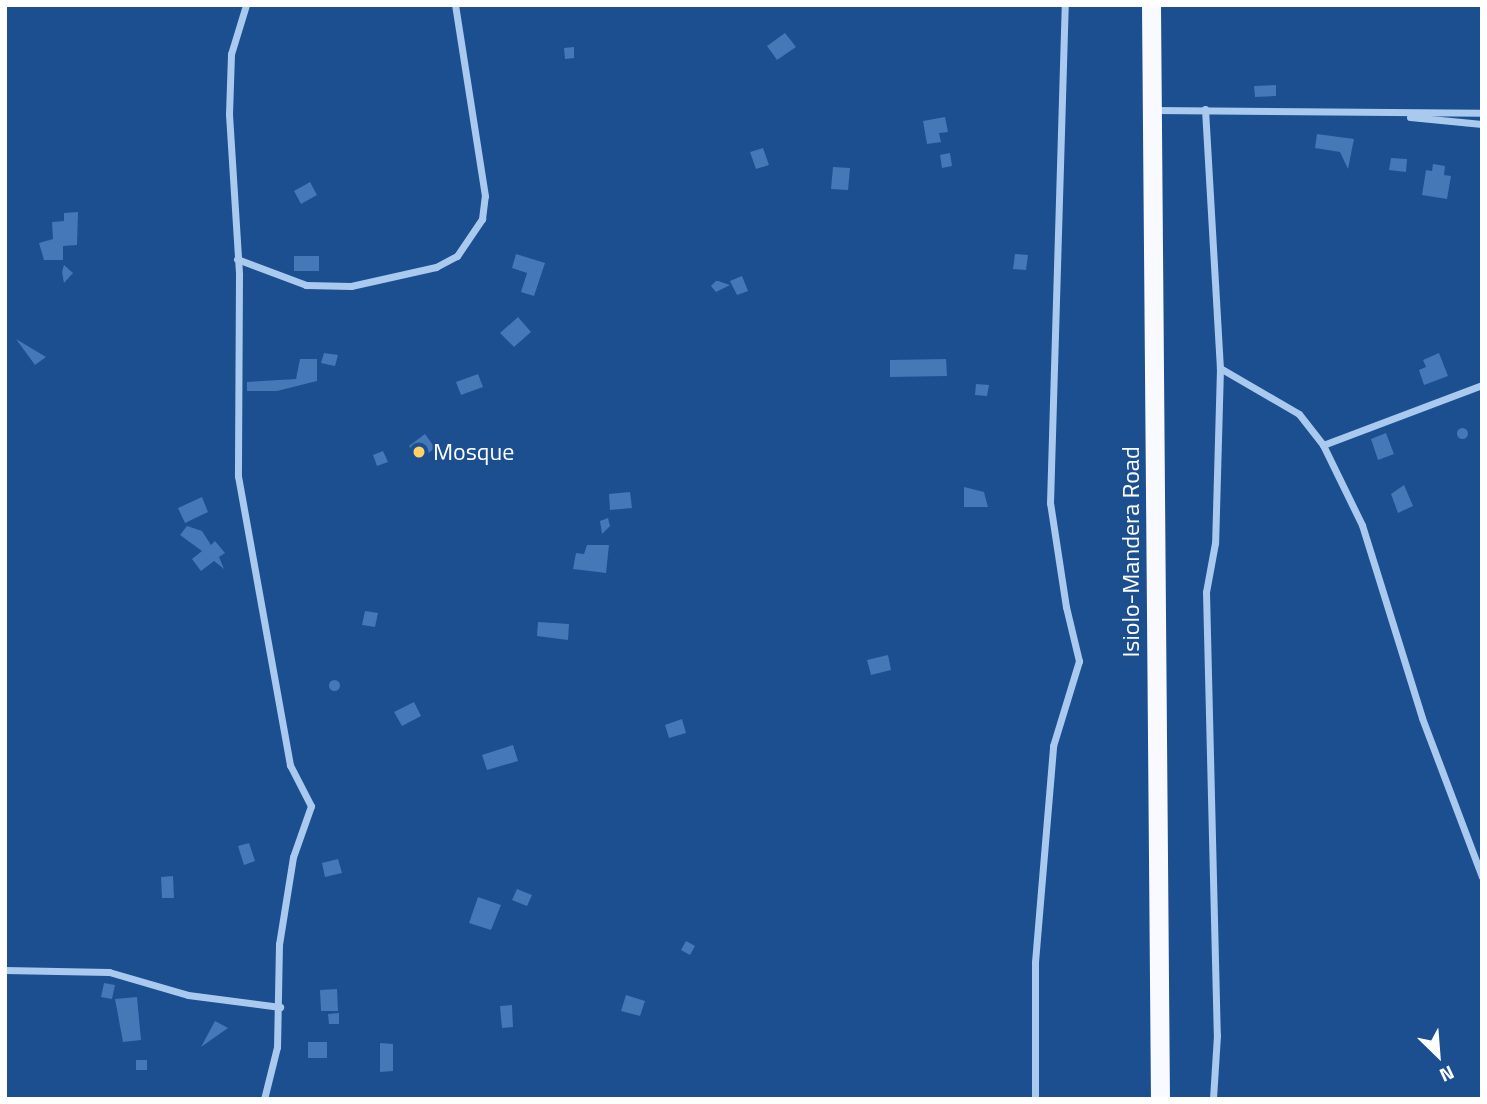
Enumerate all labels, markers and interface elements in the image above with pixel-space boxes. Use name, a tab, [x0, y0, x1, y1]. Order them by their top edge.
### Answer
place label: Mosque	[433, 438, 514, 466]
marker: Mosque	[411, 444, 427, 460]
street label: Isiolo-Mandera Road	[1117, 446, 1145, 658]
north arrow	[1403, 1020, 1473, 1090]
text: N	[1435, 1059, 1459, 1090]

